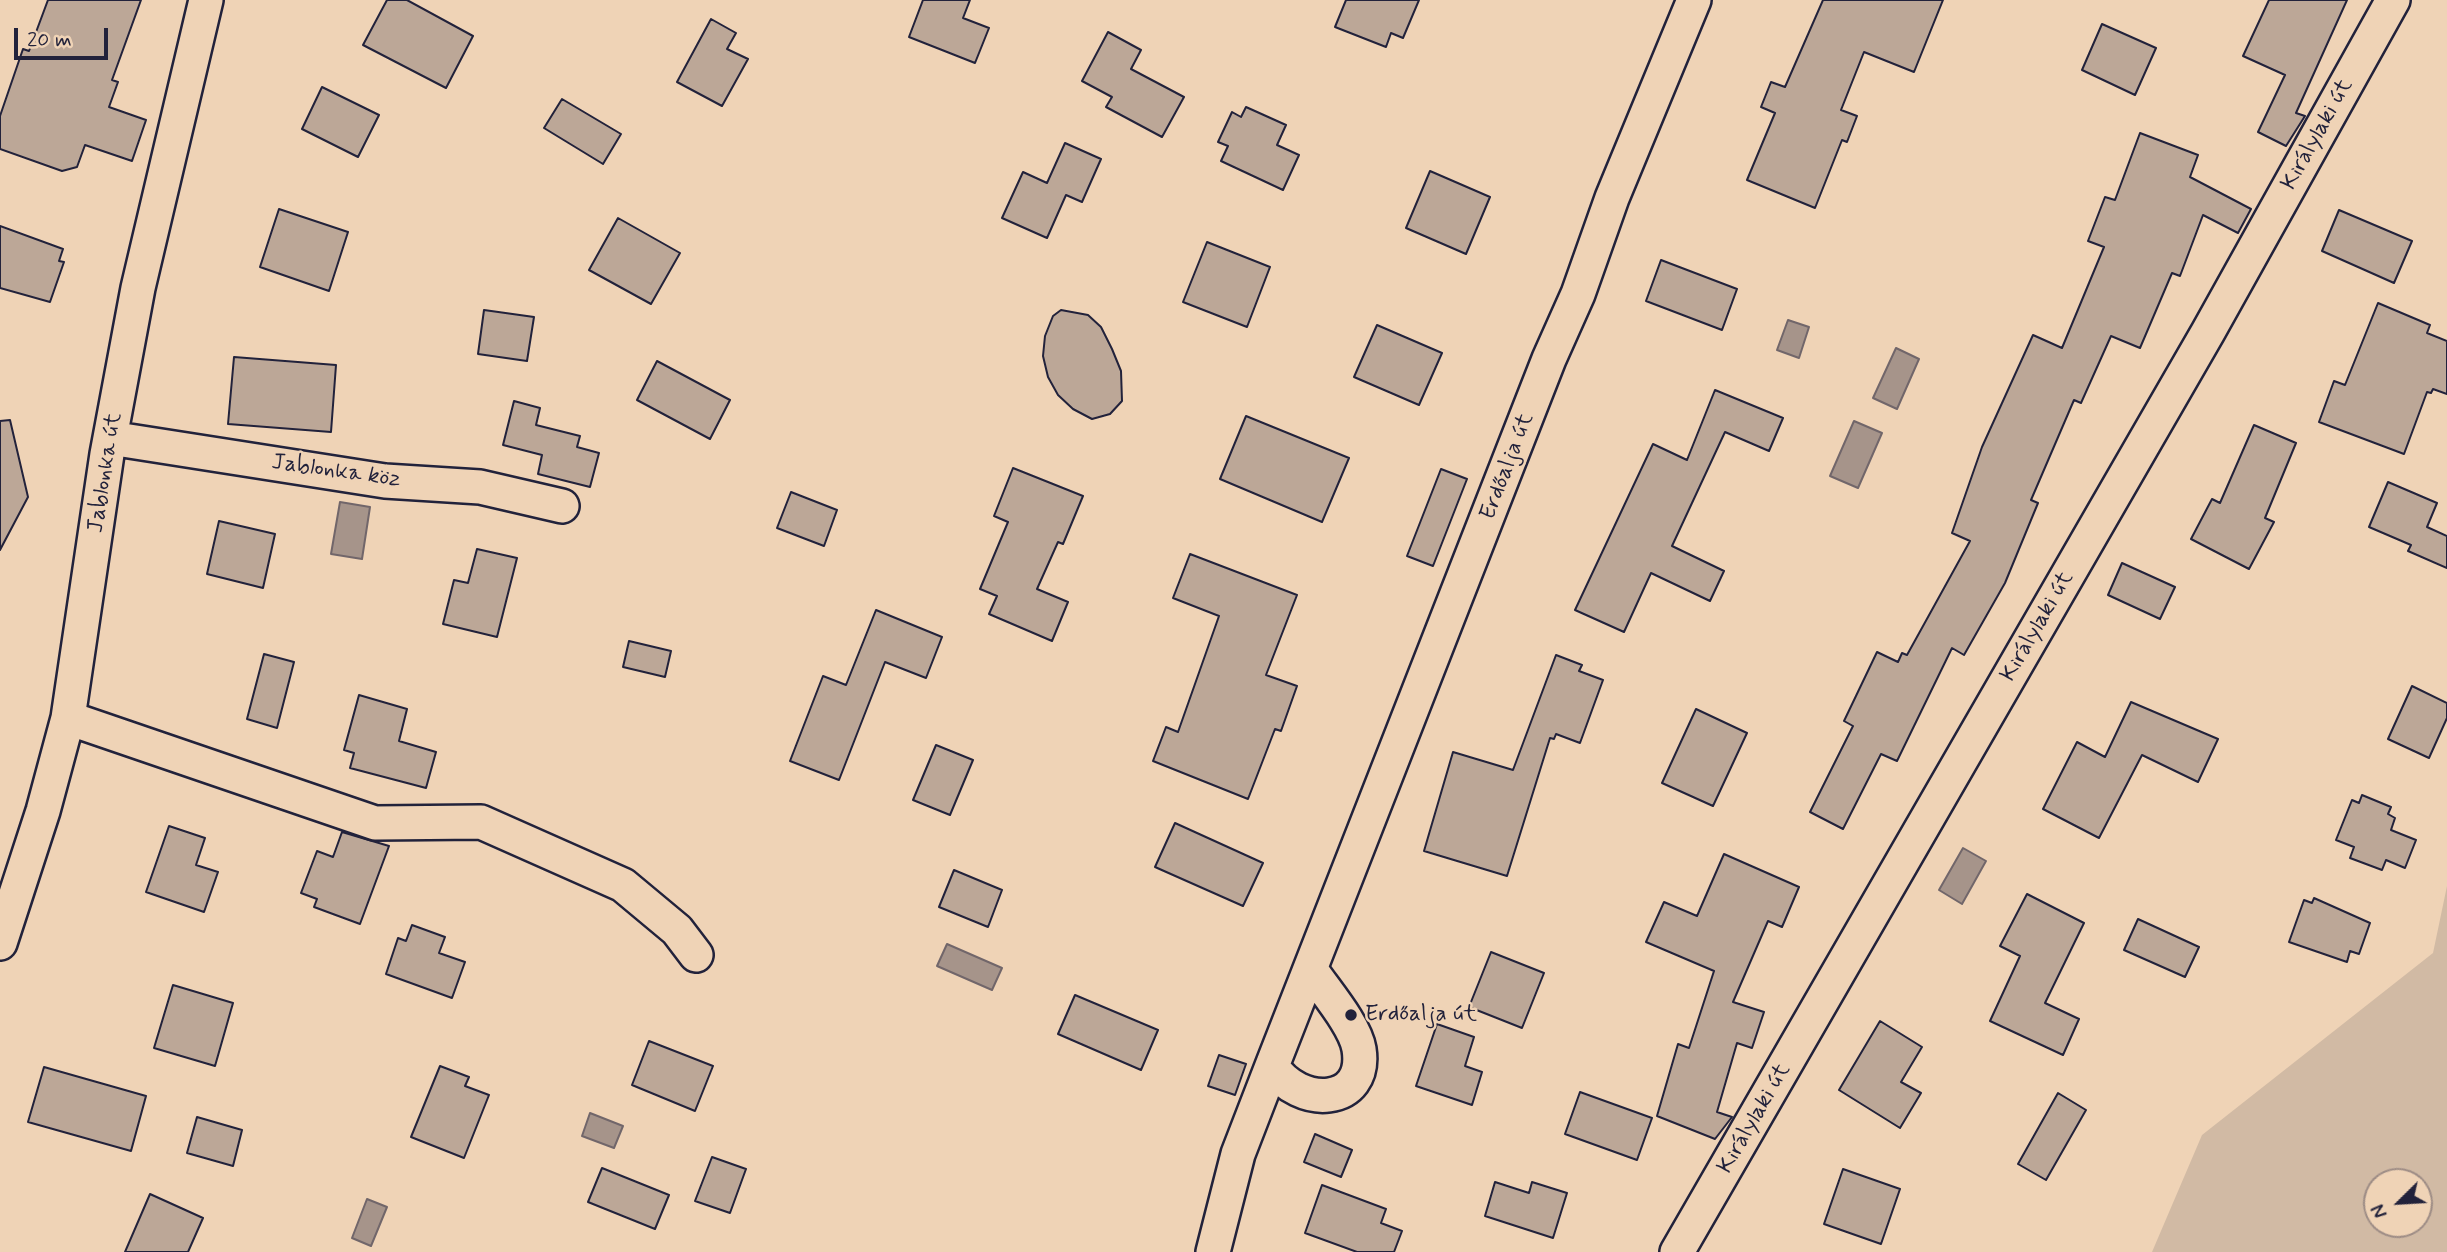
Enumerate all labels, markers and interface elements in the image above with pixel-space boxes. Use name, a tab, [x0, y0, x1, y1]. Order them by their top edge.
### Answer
scale bar	[18, 14, 112, 58]
text: 20 m	[27, 26, 72, 54]
street label: Királylaki út	[2276, 75, 2360, 195]
street label: Erdőalja út	[1475, 410, 1541, 524]
street label: Jablonka út	[83, 411, 129, 535]
street label: Jablonka köz	[270, 449, 402, 495]
street label: Királylaki út	[1995, 567, 2081, 687]
place label: Erdőalja út	[1365, 1001, 1477, 1029]
marker: Erdőalja út	[1343, 1007, 1359, 1023]
street label: Királylaki út	[1712, 1059, 1798, 1179]
north arrow	[2363, 1168, 2433, 1238]
text: N	[2366, 1200, 2394, 1222]

